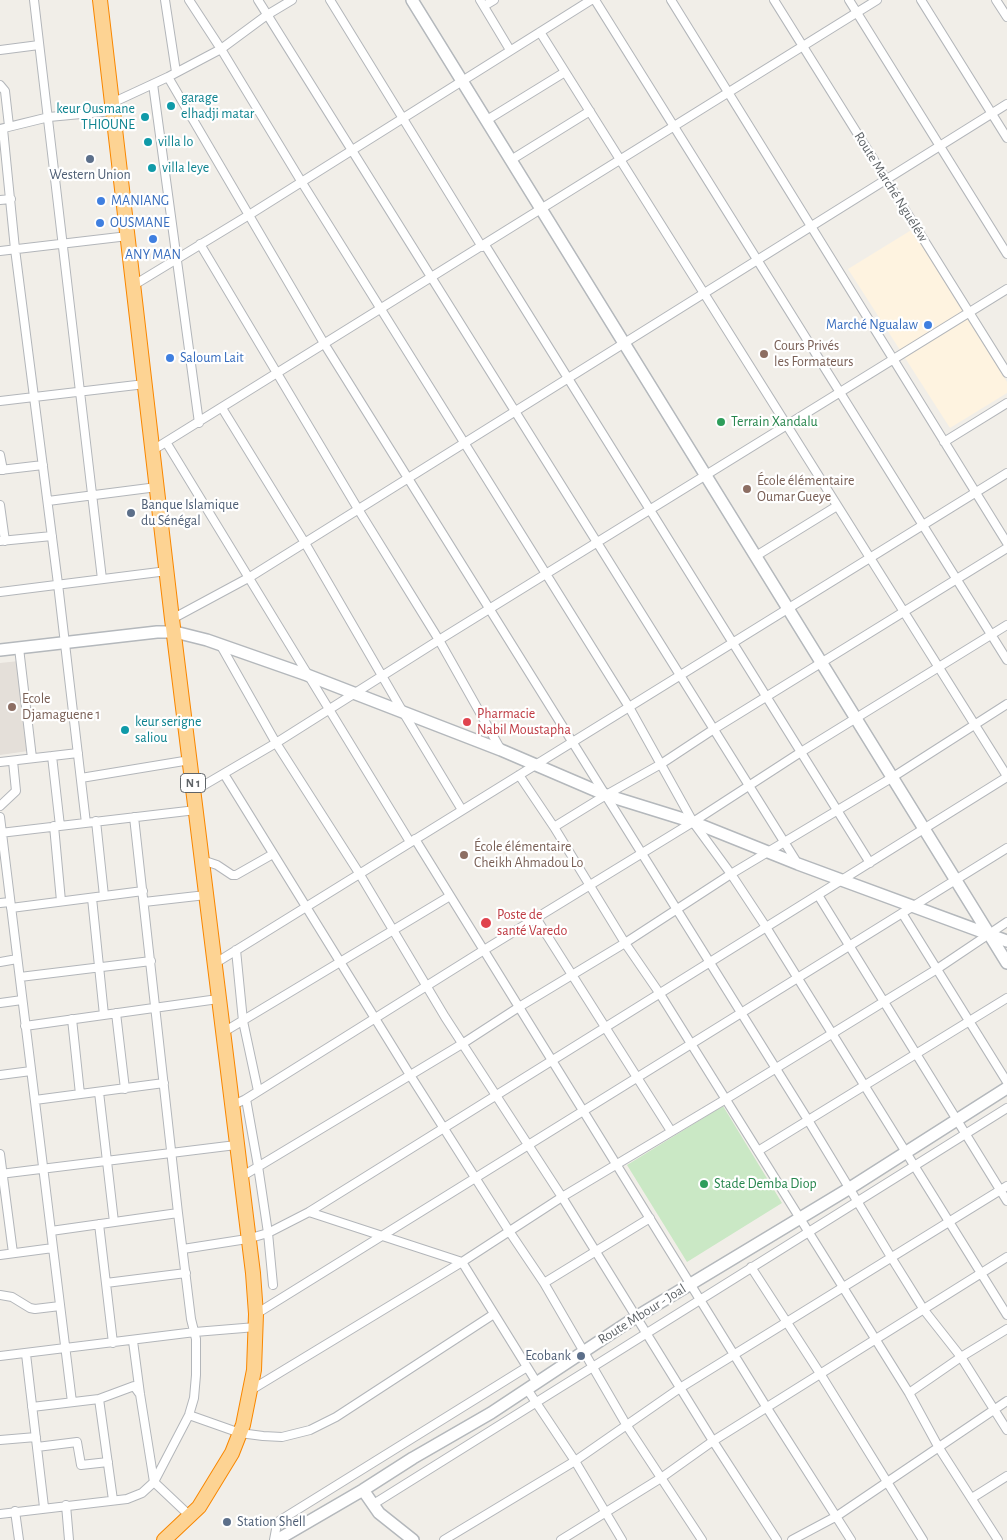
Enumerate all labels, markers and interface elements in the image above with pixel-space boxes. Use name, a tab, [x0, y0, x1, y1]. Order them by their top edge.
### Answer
place label: garage elhadji matar	[181, 90, 254, 122]
marker: garage elhadji matar	[165, 100, 177, 112]
place label: keur Ousmane THIOUNE	[56, 101, 135, 134]
marker: keur Ousmane THIOUNE	[139, 111, 151, 123]
street label: Route Marché Nguéléw	[850, 129, 932, 245]
place label: villa lo	[158, 134, 193, 150]
marker: villa lo	[142, 136, 154, 148]
marker: Western Union	[84, 153, 96, 165]
place label: villa leye	[162, 160, 209, 176]
marker: villa leye	[146, 162, 158, 174]
place label: Western Union	[49, 167, 131, 183]
place label: MANIANG	[111, 193, 169, 209]
marker: MANIANG	[95, 195, 107, 207]
place label: OUSMANE	[110, 215, 170, 231]
marker: OUSMANE	[94, 217, 106, 229]
marker: ANY MAN	[147, 233, 159, 245]
place label: ANY MAN	[125, 247, 181, 263]
place label: Marché Ngualaw	[826, 317, 918, 333]
marker: Marché Ngualaw	[922, 319, 934, 331]
place label: Cours Privés les Formateurs	[774, 338, 853, 371]
marker: Cours Privés les Formateurs	[758, 348, 770, 360]
place label: Saloum Lait	[180, 350, 244, 366]
marker: Saloum Lait	[164, 352, 176, 364]
place label: Terrain Xandalu	[731, 414, 818, 430]
marker: Terrain Xandalu	[715, 416, 727, 428]
place label: École élémentaire Oumar Gueye	[757, 473, 854, 506]
marker: École élémentaire Oumar Gueye	[741, 483, 753, 495]
place label: Banque Islamique du Sénégal	[141, 497, 239, 530]
marker: Banque Islamique du Sénégal	[125, 507, 137, 519]
place label: Ecole Djamaguene 1	[22, 691, 100, 724]
marker: Ecole Djamaguene 1	[6, 701, 18, 713]
place label: Pharmacie Nabil Moustapha	[477, 706, 571, 739]
place label: keur serigne saliou	[135, 714, 201, 746]
marker: Pharmacie Nabil Moustapha	[461, 716, 473, 728]
marker: keur serigne saliou	[119, 724, 131, 736]
road number: N 1	[180, 774, 206, 792]
place label: École élémentaire Cheikh Ahmadou Lo	[474, 839, 583, 872]
marker: École élémentaire Cheikh Ahmadou Lo	[458, 849, 470, 861]
place label: Poste de santé Varedo	[497, 907, 567, 940]
marker: Poste de santé Varedo	[479, 916, 493, 930]
place label: Stade Demba Diop	[714, 1176, 817, 1192]
marker: Stade Demba Diop	[698, 1178, 710, 1190]
street label: Route Mbour - Joal	[595, 1280, 689, 1348]
place label: Ecobank	[525, 1348, 571, 1364]
marker: Ecobank	[575, 1350, 587, 1362]
place label: Station Shell	[237, 1514, 306, 1530]
marker: Station Shell	[221, 1516, 233, 1528]

